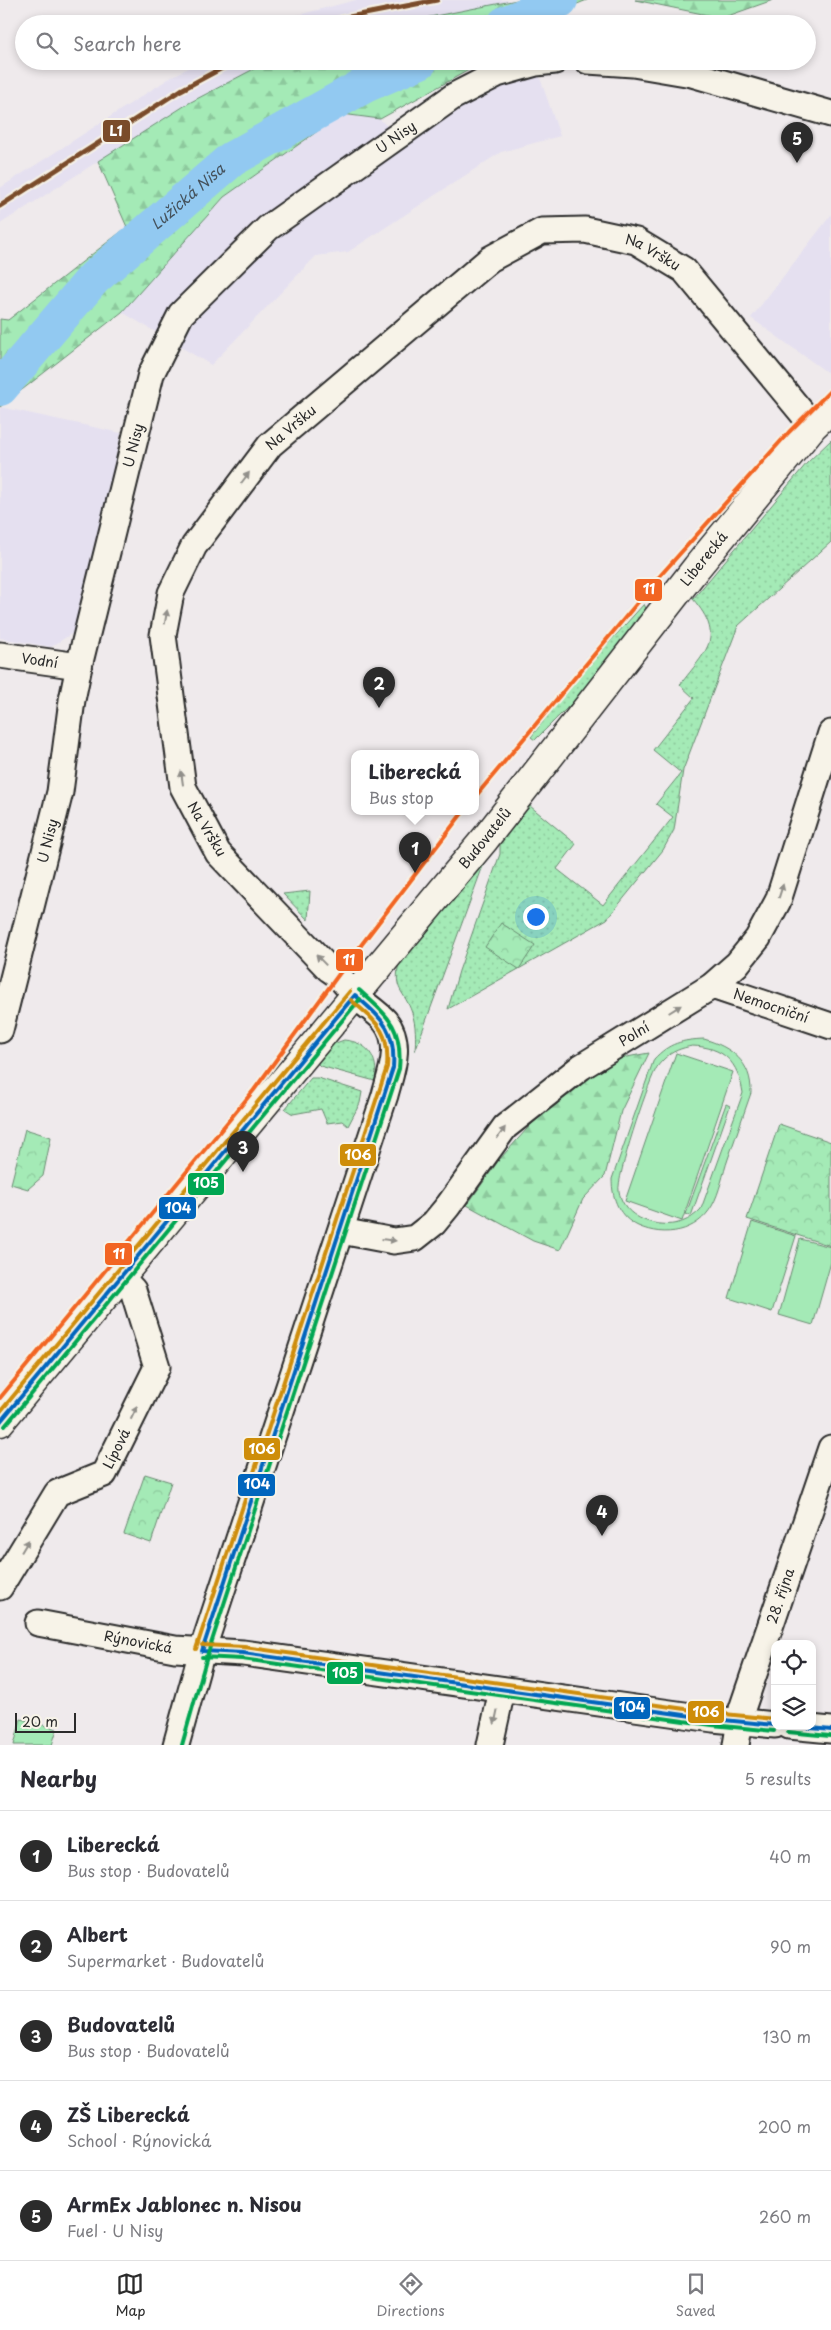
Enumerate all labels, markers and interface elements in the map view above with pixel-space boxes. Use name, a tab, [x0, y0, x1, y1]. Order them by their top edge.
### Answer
search box	[15, 15, 816, 70]
icon: search	[33, 29, 61, 57]
text: Search here	[73, 29, 182, 57]
street label: U Nisy	[371, 115, 420, 158]
line badge: L1	[102, 119, 131, 143]
text: L1	[109, 120, 123, 141]
pin: 5	[781, 122, 813, 163]
water label: Lužická Nisa	[145, 157, 230, 234]
street label: Na Vršku	[624, 228, 685, 276]
street label: Na Vršku	[260, 399, 320, 455]
street label: U Nisy	[117, 421, 148, 470]
one-way arrow	[240, 472, 251, 485]
street label: Liberecká	[675, 526, 732, 590]
line badge: 11	[634, 578, 663, 602]
text: 11	[643, 578, 655, 599]
one-way arrow	[163, 609, 171, 625]
street label: Vodní	[20, 647, 59, 673]
pin: 2	[363, 667, 395, 708]
popup	[351, 750, 479, 815]
text: Liberecká	[369, 757, 461, 785]
one-way arrow	[177, 770, 185, 786]
text: Bus stop	[369, 785, 434, 809]
street label: Na Vršku	[183, 797, 232, 860]
street label: Budovatelů	[454, 803, 516, 873]
street label: U Nisy	[31, 816, 63, 865]
pin: 1	[399, 832, 431, 873]
one-way arrow	[777, 883, 785, 898]
your location	[523, 904, 549, 930]
line badge: 11	[335, 948, 364, 972]
text: 11	[343, 949, 355, 970]
one-way arrow	[315, 955, 327, 967]
street label: Nemocniční	[730, 983, 812, 1028]
one-way arrow	[668, 1004, 681, 1013]
street label: Polní	[614, 1016, 653, 1051]
one-way arrow	[495, 1127, 506, 1140]
pin: 3	[227, 1131, 259, 1172]
line badge: 106	[339, 1143, 377, 1167]
text: 106	[345, 1144, 372, 1165]
line badge: 105	[187, 1172, 225, 1196]
text: 105	[193, 1172, 219, 1193]
line badge: 104	[158, 1196, 197, 1220]
text: 104	[165, 1197, 192, 1218]
one-way arrow	[381, 1236, 397, 1244]
line badge: 11	[104, 1242, 133, 1266]
text: 11	[113, 1243, 125, 1264]
one-way arrow	[130, 1405, 138, 1420]
street label: Lípová	[97, 1424, 135, 1472]
line badge: 106	[243, 1437, 281, 1461]
text: 106	[249, 1438, 276, 1459]
line badge: 104	[237, 1473, 276, 1497]
text: 104	[244, 1473, 271, 1494]
pin: 4	[586, 1495, 618, 1536]
one-way arrow	[21, 1539, 30, 1552]
street label: 28. října	[761, 1565, 799, 1626]
street label: Rýnovická	[102, 1625, 175, 1658]
map controls	[771, 1640, 816, 1730]
button: locate	[771, 1640, 816, 1685]
line badge: 105	[326, 1661, 364, 1685]
text: 105	[332, 1662, 358, 1683]
button: layers	[771, 1685, 816, 1730]
line badge: 104	[613, 1696, 651, 1720]
text: 104	[619, 1696, 646, 1717]
line badge: 106	[687, 1700, 725, 1724]
text: 106	[693, 1701, 720, 1722]
scale bar	[15, 1710, 76, 1733]
one-way arrow	[492, 1710, 500, 1725]
text: 20 m	[22, 1711, 58, 1732]
text: Nearby	[20, 1762, 97, 1794]
text: 5 results	[744, 1766, 811, 1790]
text: Liberecká	[67, 1830, 160, 1858]
text: 1	[32, 1844, 40, 1868]
text: 40 m	[769, 1844, 811, 1868]
text: Bus stop · Budovatelů	[67, 1858, 230, 1882]
text: Albert	[67, 1920, 128, 1948]
text: 2	[30, 1934, 42, 1958]
text: 90 m	[770, 1934, 811, 1958]
text: Supermarket · Budovatelů	[67, 1948, 264, 1972]
text: Budovatelů	[67, 2010, 175, 2038]
text: 3	[31, 2024, 41, 2048]
text: 130 m	[763, 2024, 811, 2048]
text: Bus stop · Budovatelů	[67, 2038, 230, 2062]
text: ZŠ Liberecká	[67, 2100, 190, 2128]
text: 4	[31, 2114, 41, 2138]
text: 200 m	[758, 2114, 811, 2138]
text: School · Rýnovická	[67, 2128, 211, 2152]
text: ArmEx Jablonec n. Nisou	[67, 2190, 302, 2218]
text: 5	[31, 2204, 41, 2228]
text: 260 m	[759, 2204, 811, 2228]
text: Fuel · U Nisy	[67, 2218, 163, 2242]
tab: Map	[116, 2270, 145, 2321]
tab: Directions	[377, 2270, 445, 2321]
tab: Saved	[676, 2270, 715, 2321]

